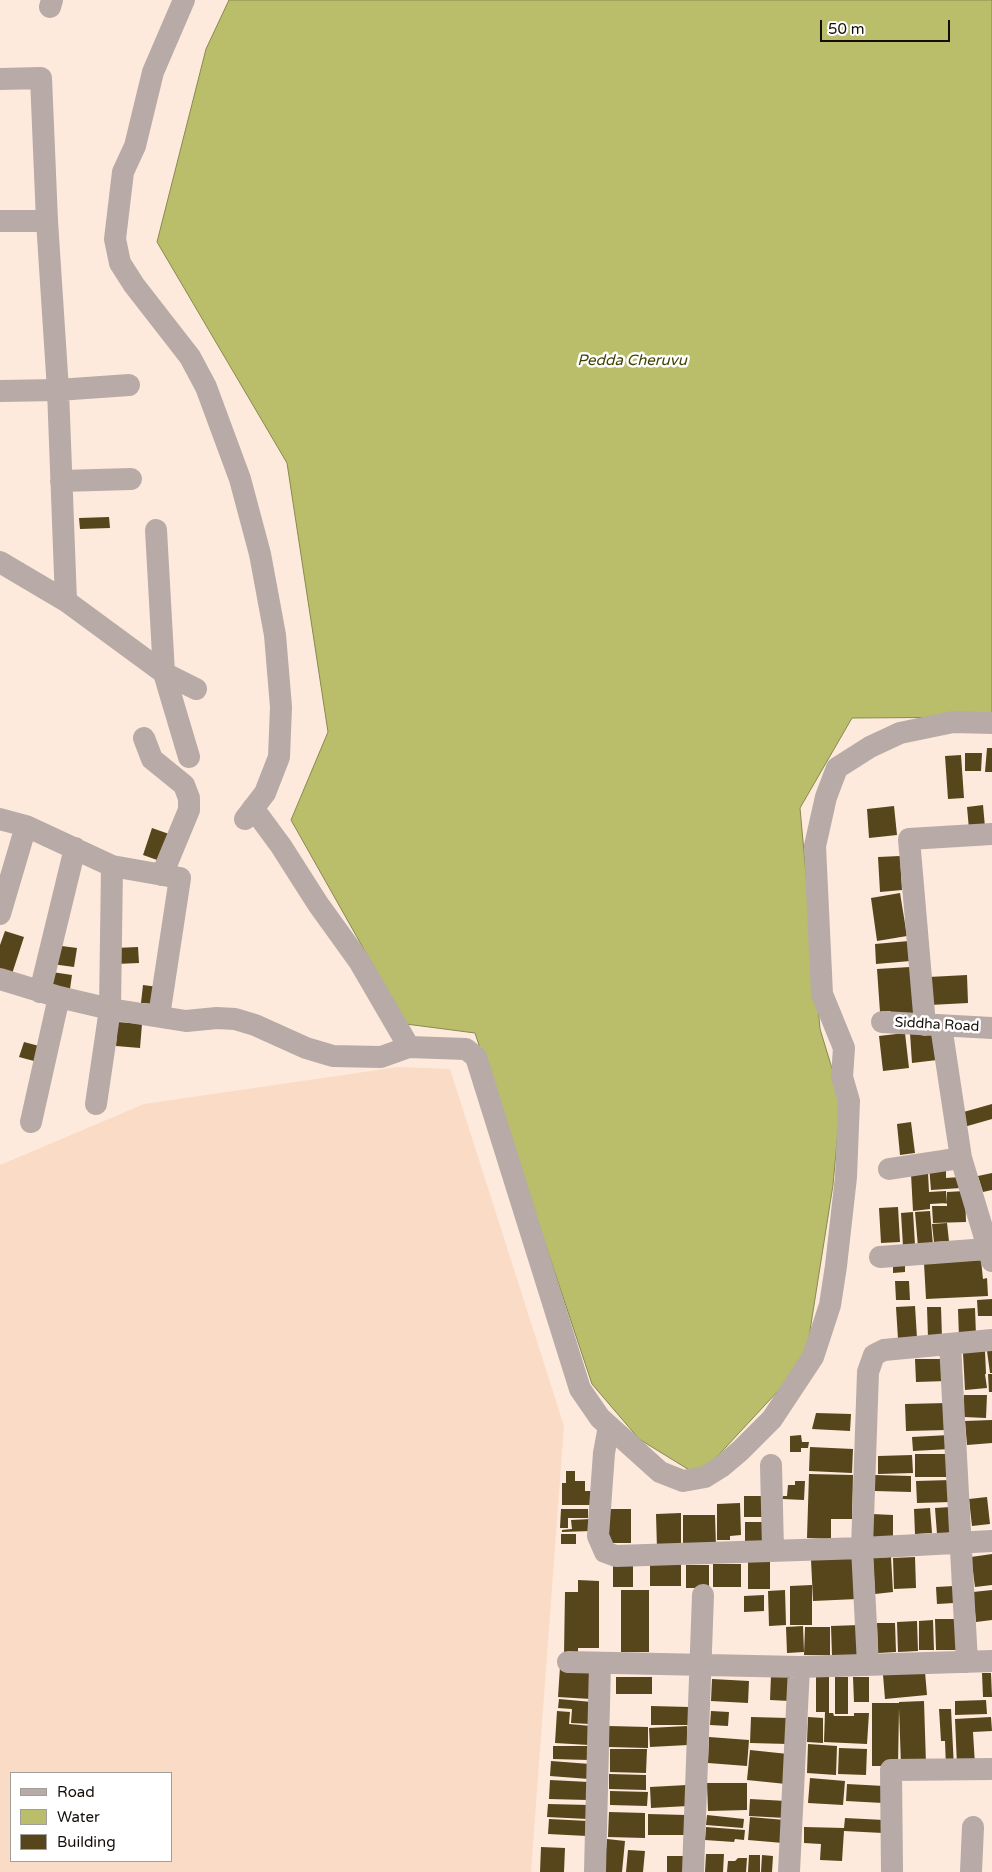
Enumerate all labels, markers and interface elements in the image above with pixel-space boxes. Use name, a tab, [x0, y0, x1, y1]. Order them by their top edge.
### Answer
scale bar	[822, 10, 952, 42]
text: 50 m	[828, 20, 865, 38]
water label: Pedda Cheruvu	[577, 352, 687, 370]
street label: Siddha Road	[894, 1014, 980, 1036]
legend	[10, 1772, 172, 1862]
text: Road	[57, 1783, 95, 1801]
text: Water	[57, 1808, 100, 1826]
text: Building	[57, 1833, 116, 1851]

